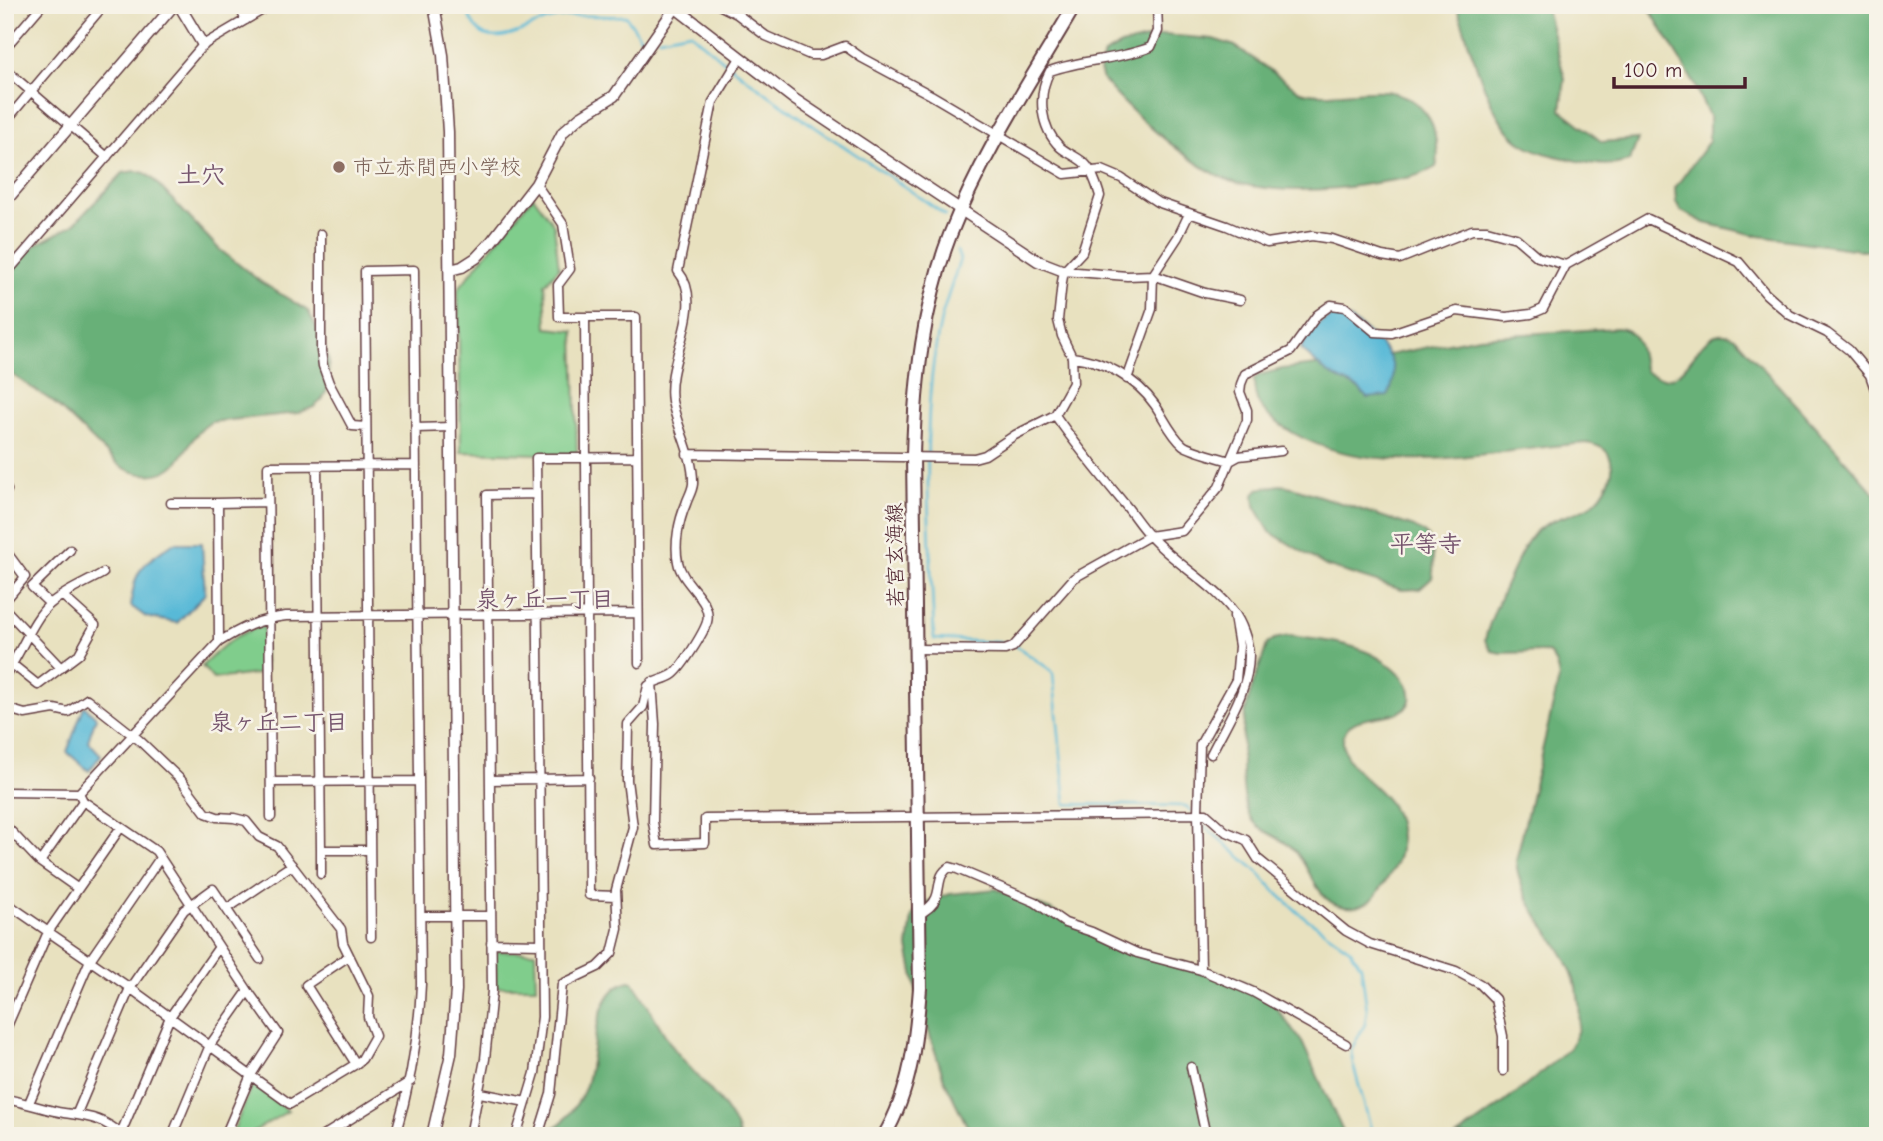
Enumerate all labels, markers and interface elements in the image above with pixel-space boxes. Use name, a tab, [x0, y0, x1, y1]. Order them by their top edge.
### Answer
scale bar	[1614, 46, 1745, 90]
text: 100 m	[1624, 58, 1682, 82]
place label: 市立赤間西小学校	[353, 155, 521, 179]
marker: 市立赤間西小学校	[331, 159, 347, 175]
district label: 土穴	[177, 161, 225, 189]
street label: 若宮玄海線	[882, 502, 908, 608]
district label: 平等寺	[1390, 530, 1462, 558]
district label: 泉ヶ丘一丁目	[476, 586, 614, 613]
district label: 泉ヶ丘二丁目	[210, 709, 348, 736]

